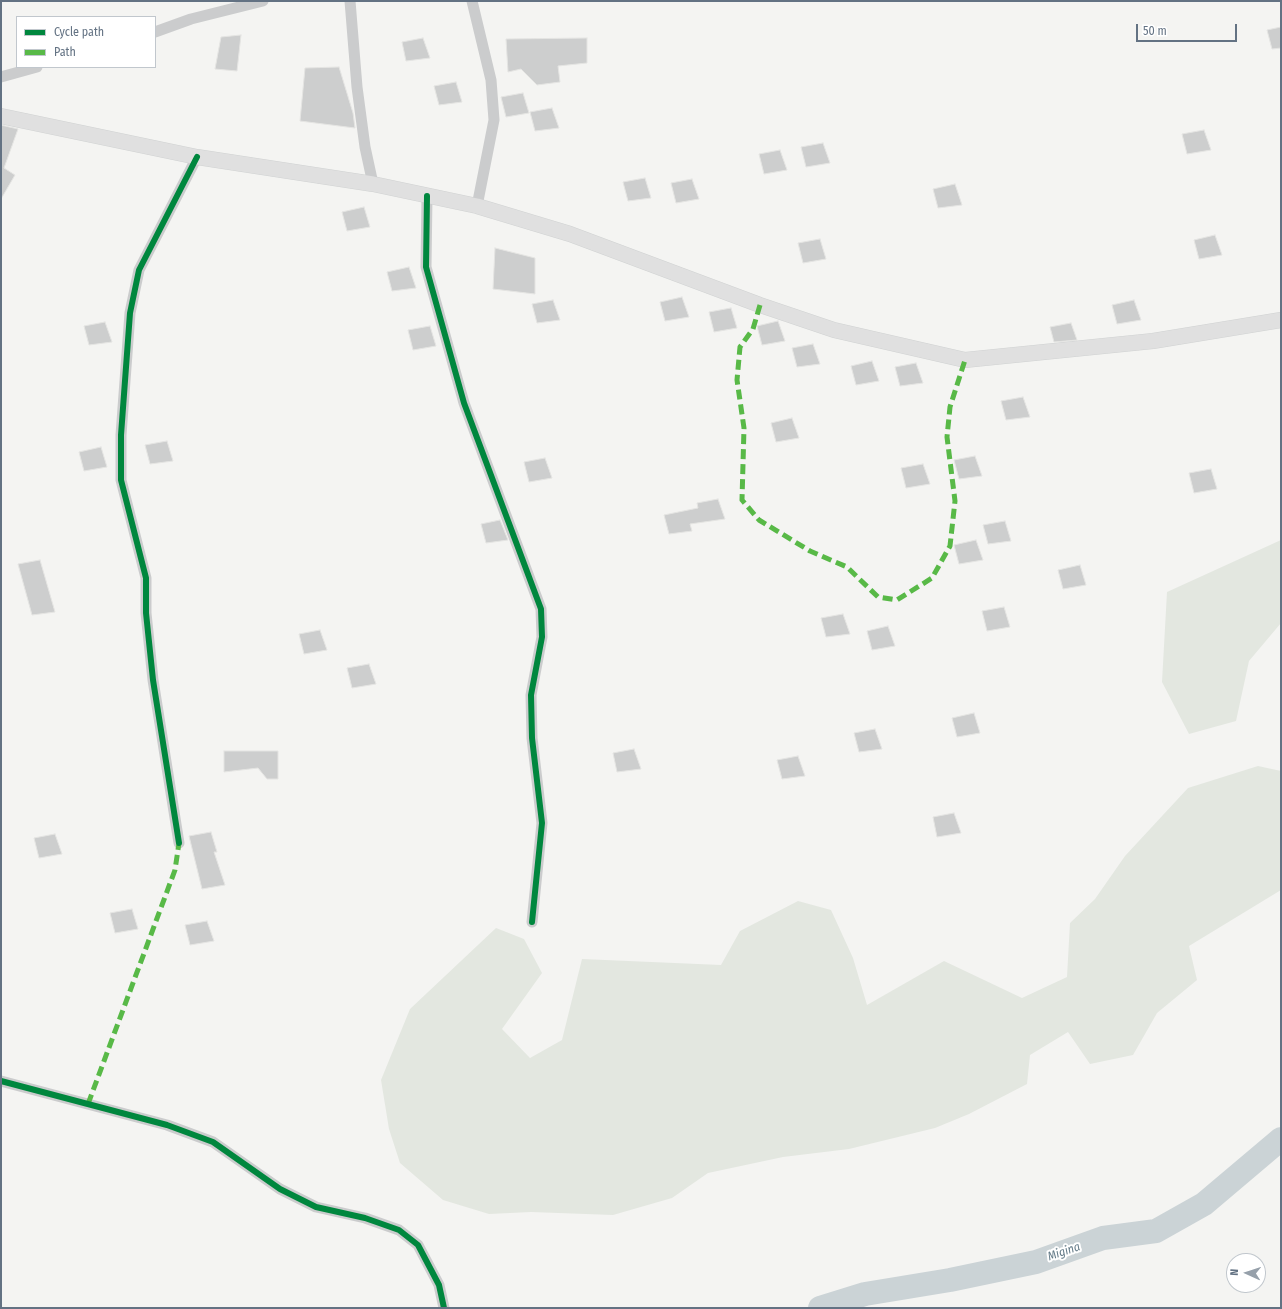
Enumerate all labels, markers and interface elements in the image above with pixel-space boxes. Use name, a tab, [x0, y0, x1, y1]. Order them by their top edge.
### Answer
legend	[16, 16, 156, 68]
scale bar	[1138, 16, 1239, 42]
text: 50 m	[1143, 24, 1167, 38]
text: Cycle path	[54, 25, 104, 39]
text: Path	[54, 45, 76, 59]
water label: Migina	[1046, 1240, 1082, 1264]
north arrow	[1226, 1253, 1266, 1293]
text: N	[1228, 1269, 1241, 1276]

